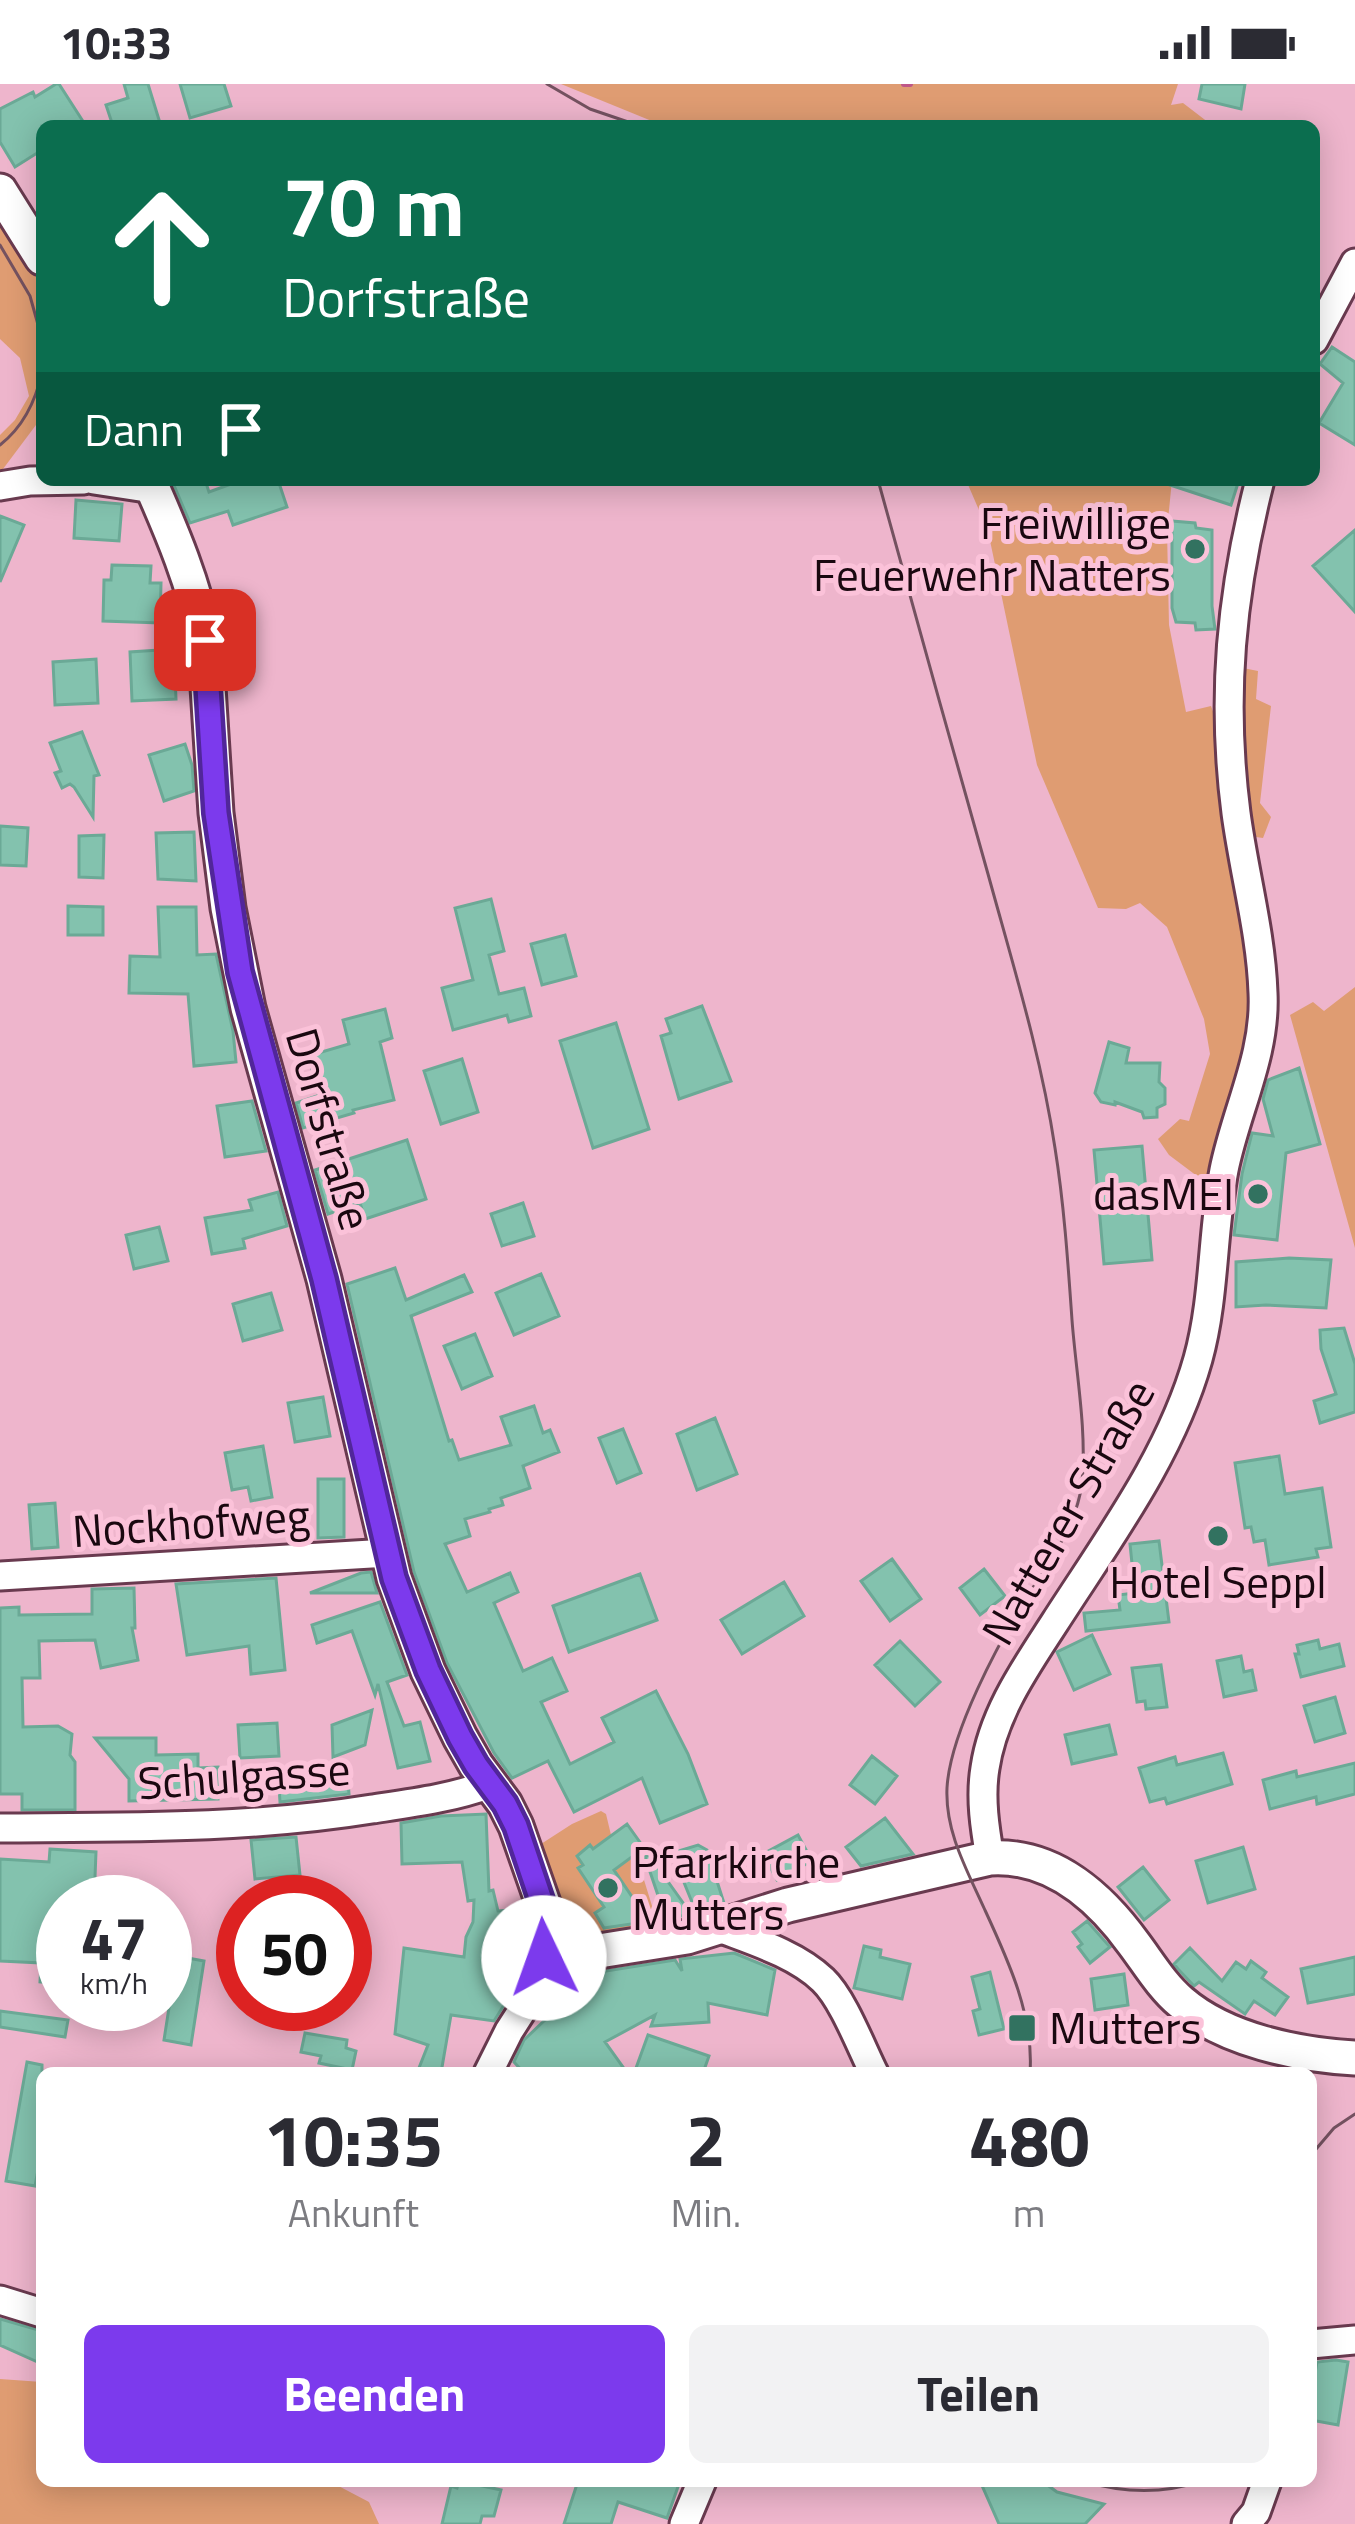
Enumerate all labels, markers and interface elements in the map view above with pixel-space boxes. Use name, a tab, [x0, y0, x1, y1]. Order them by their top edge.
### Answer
text: 10:33	[60, 8, 172, 76]
text: 70 m	[282, 141, 465, 269]
icon: ahead	[84, 168, 240, 324]
text: Dorfstraße	[282, 256, 530, 338]
text: Dann	[84, 395, 184, 463]
icon: arrive	[208, 396, 274, 462]
place label: Freiwillige Feuerwehr Natters	[813, 488, 1171, 608]
marker: Freiwillige Feuerwehr Natters	[1182, 536, 1208, 562]
pin	[154, 589, 256, 691]
icon: arrive	[172, 607, 238, 673]
street label: Dorfstraße	[269, 1020, 391, 1237]
place label: dasMEI	[1093, 1159, 1234, 1227]
marker: dasMEI	[1245, 1181, 1271, 1207]
street label: Natterer Straße	[963, 1366, 1171, 1657]
street label: Nockhofweg	[70, 1480, 312, 1564]
marker: Hotel Seppl	[1205, 1523, 1231, 1549]
place label: Hotel Seppl	[1109, 1547, 1327, 1615]
street label: Schulgasse	[135, 1734, 352, 1816]
place label: Pfarrkirche Mutters	[632, 1827, 840, 1947]
speed limit sign: 50	[216, 1875, 372, 2031]
marker: Pfarrkirche Mutters	[595, 1875, 621, 1901]
text: 47	[80, 1892, 148, 1983]
position arrow	[481, 1895, 607, 2021]
text: km/h	[80, 1960, 148, 2006]
place label: Mutters	[1049, 1993, 1202, 2061]
marker: Mutters	[1006, 2012, 1038, 2044]
text: 10:35	[263, 2084, 443, 2194]
text: 2	[686, 2084, 726, 2194]
text: 480	[969, 2084, 1090, 2194]
text: Ankunft	[288, 2183, 419, 2242]
text: Min.	[671, 2183, 741, 2242]
text: m	[1013, 2183, 1045, 2242]
button: Beenden	[84, 2325, 665, 2463]
button: Teilen	[689, 2325, 1269, 2463]

